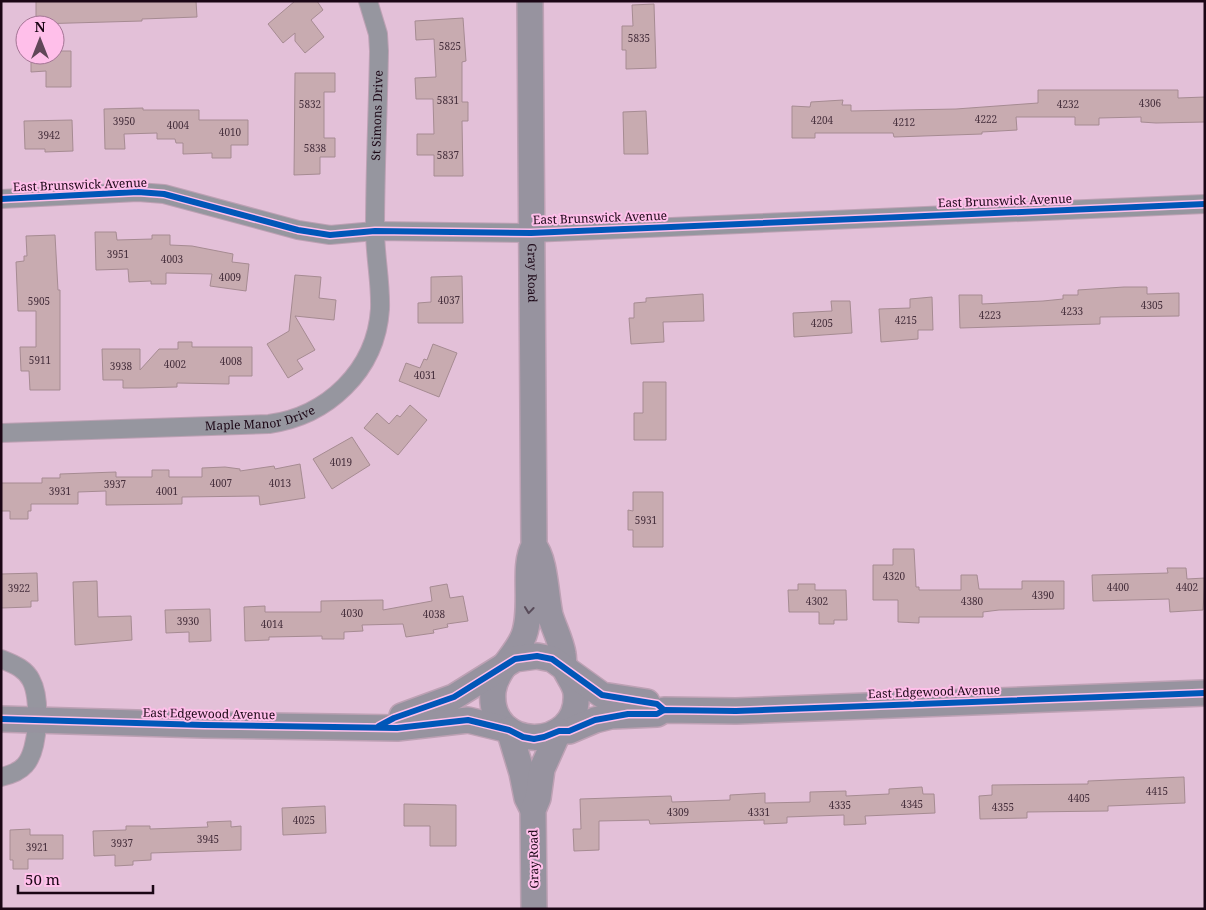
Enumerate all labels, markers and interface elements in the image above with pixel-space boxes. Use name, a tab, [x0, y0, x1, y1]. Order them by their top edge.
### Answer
north arrow	[15, 15, 65, 65]
text: N	[34, 17, 46, 36]
house number: 5835	[628, 31, 650, 45]
house number: 5825	[439, 39, 461, 53]
street label: St Simons Drive	[367, 70, 387, 161]
house number: 5831	[437, 93, 459, 107]
house number: 4306	[1139, 96, 1162, 110]
house number: 5832	[299, 97, 321, 111]
house number: 4232	[1057, 97, 1079, 111]
house number: 4222	[975, 112, 997, 126]
house number: 4204	[811, 113, 834, 127]
house number: 3950	[113, 114, 136, 128]
house number: 4212	[893, 115, 915, 129]
house number: 4004	[167, 118, 190, 132]
house number: 4010	[219, 125, 242, 139]
house number: 3942	[38, 128, 60, 142]
house number: 5838	[304, 141, 327, 155]
house number: 5837	[437, 148, 460, 162]
street label: East Brunswick Avenue	[13, 174, 147, 195]
street label: East Brunswick Avenue	[938, 190, 1072, 211]
street label: East Brunswick Avenue	[533, 207, 667, 228]
street label: Gray Road	[524, 243, 541, 303]
house number: 3951	[107, 247, 129, 261]
house number: 4003	[161, 252, 184, 266]
house number: 4009	[219, 270, 241, 284]
house number: 4037	[438, 293, 461, 307]
house number: 5905	[28, 294, 50, 308]
house number: 4305	[1141, 298, 1163, 312]
house number: 4233	[1061, 304, 1084, 318]
house number: 4223	[979, 308, 1002, 322]
house number: 4215	[895, 313, 917, 327]
house number: 4205	[811, 316, 833, 330]
house number: 5911	[29, 353, 51, 367]
house number: 4008	[220, 354, 243, 368]
house number: 4002	[164, 357, 186, 371]
house number: 3938	[110, 359, 133, 373]
house number: 4031	[414, 368, 436, 382]
street label: Maple Manor Drive	[205, 401, 318, 434]
house number: 4019	[330, 455, 352, 469]
house number: 4007	[210, 476, 233, 490]
house number: 4013	[269, 476, 292, 490]
house number: 3937	[104, 477, 127, 491]
house number: 3931	[49, 484, 71, 498]
house number: 4001	[156, 484, 178, 498]
house number: 5931	[635, 513, 657, 527]
house number: 4320	[883, 569, 906, 583]
house number: 4400	[1107, 580, 1130, 594]
house number: 4402	[1176, 580, 1198, 594]
house number: 3922	[8, 581, 30, 595]
house number: 4390	[1032, 588, 1055, 602]
house number: 4302	[806, 594, 828, 608]
house number: 4380	[961, 594, 984, 608]
house number: 4030	[341, 606, 364, 620]
house number: 4038	[423, 607, 446, 621]
one-way arrow	[524, 607, 535, 615]
house number: 3930	[177, 614, 200, 628]
house number: 4014	[261, 617, 284, 631]
street label: East Edgewood Avenue	[868, 681, 1000, 702]
street label: East Edgewood Avenue	[143, 704, 275, 723]
house number: 4415	[1146, 784, 1168, 798]
house number: 4405	[1068, 791, 1090, 805]
house number: 4345	[901, 797, 923, 811]
house number: 4335	[829, 798, 851, 812]
house number: 4355	[992, 800, 1014, 814]
house number: 4309	[667, 805, 689, 819]
house number: 4331	[748, 805, 770, 819]
house number: 4025	[293, 813, 315, 827]
street label: Gray Road	[524, 829, 543, 889]
house number: 3945	[197, 832, 219, 846]
house number: 3937	[111, 836, 134, 850]
house number: 3921	[26, 840, 48, 854]
scale bar	[18, 862, 152, 894]
text: 50 m	[25, 869, 60, 889]

